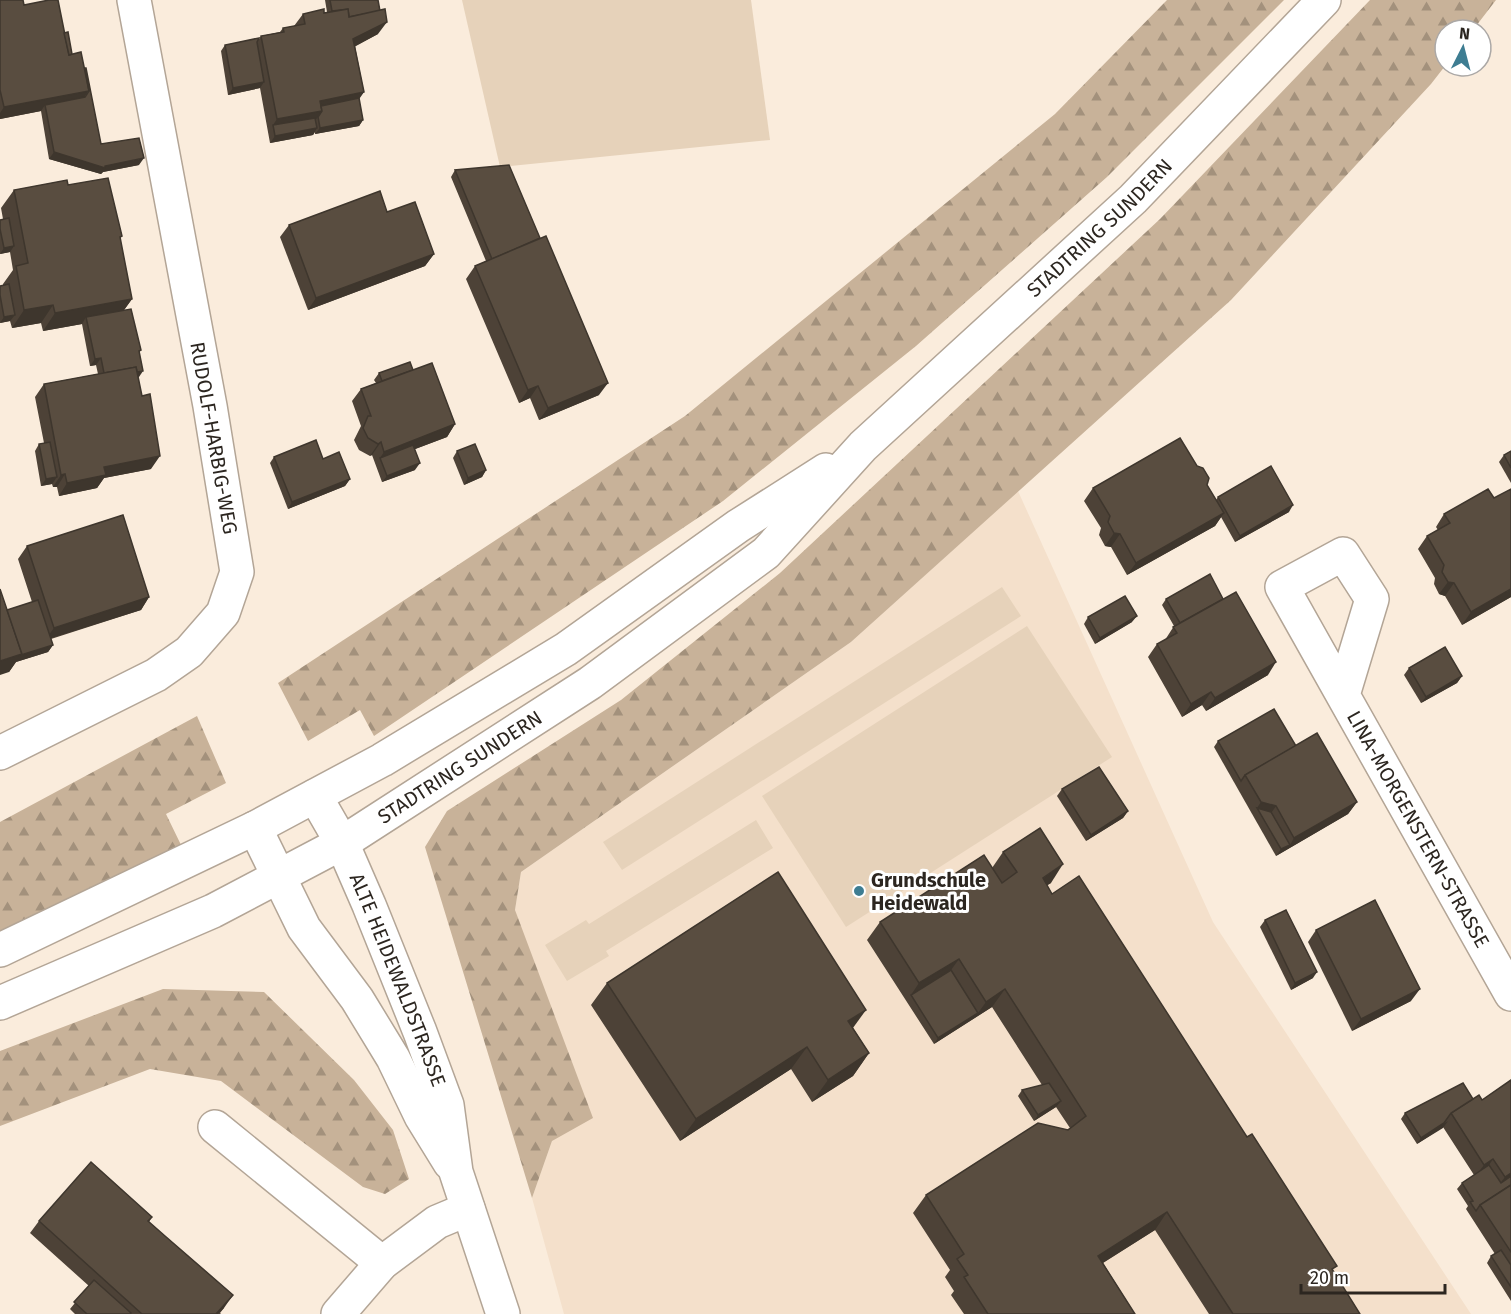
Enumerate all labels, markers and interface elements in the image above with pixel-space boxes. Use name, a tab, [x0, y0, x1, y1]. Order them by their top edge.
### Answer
north arrow	[1433, 18, 1493, 78]
text: N	[1458, 24, 1471, 44]
street label: STADTRING SUNDERN	[1022, 154, 1177, 302]
street label: RUDOLF-HARBIG-WEG	[185, 340, 243, 536]
street label: STADTRING SUNDERN	[373, 705, 546, 829]
street label: LINA-MORGENSTERN-STRASSE	[1342, 706, 1494, 952]
place label: Grundschule Heidewald	[871, 868, 986, 915]
street label: ALTE HEIDEWALDSTRASSE	[345, 869, 451, 1090]
marker: Grundschule Heidewald	[852, 884, 866, 898]
scale bar	[1301, 1257, 1445, 1295]
text: 20 m	[1310, 1267, 1349, 1289]

